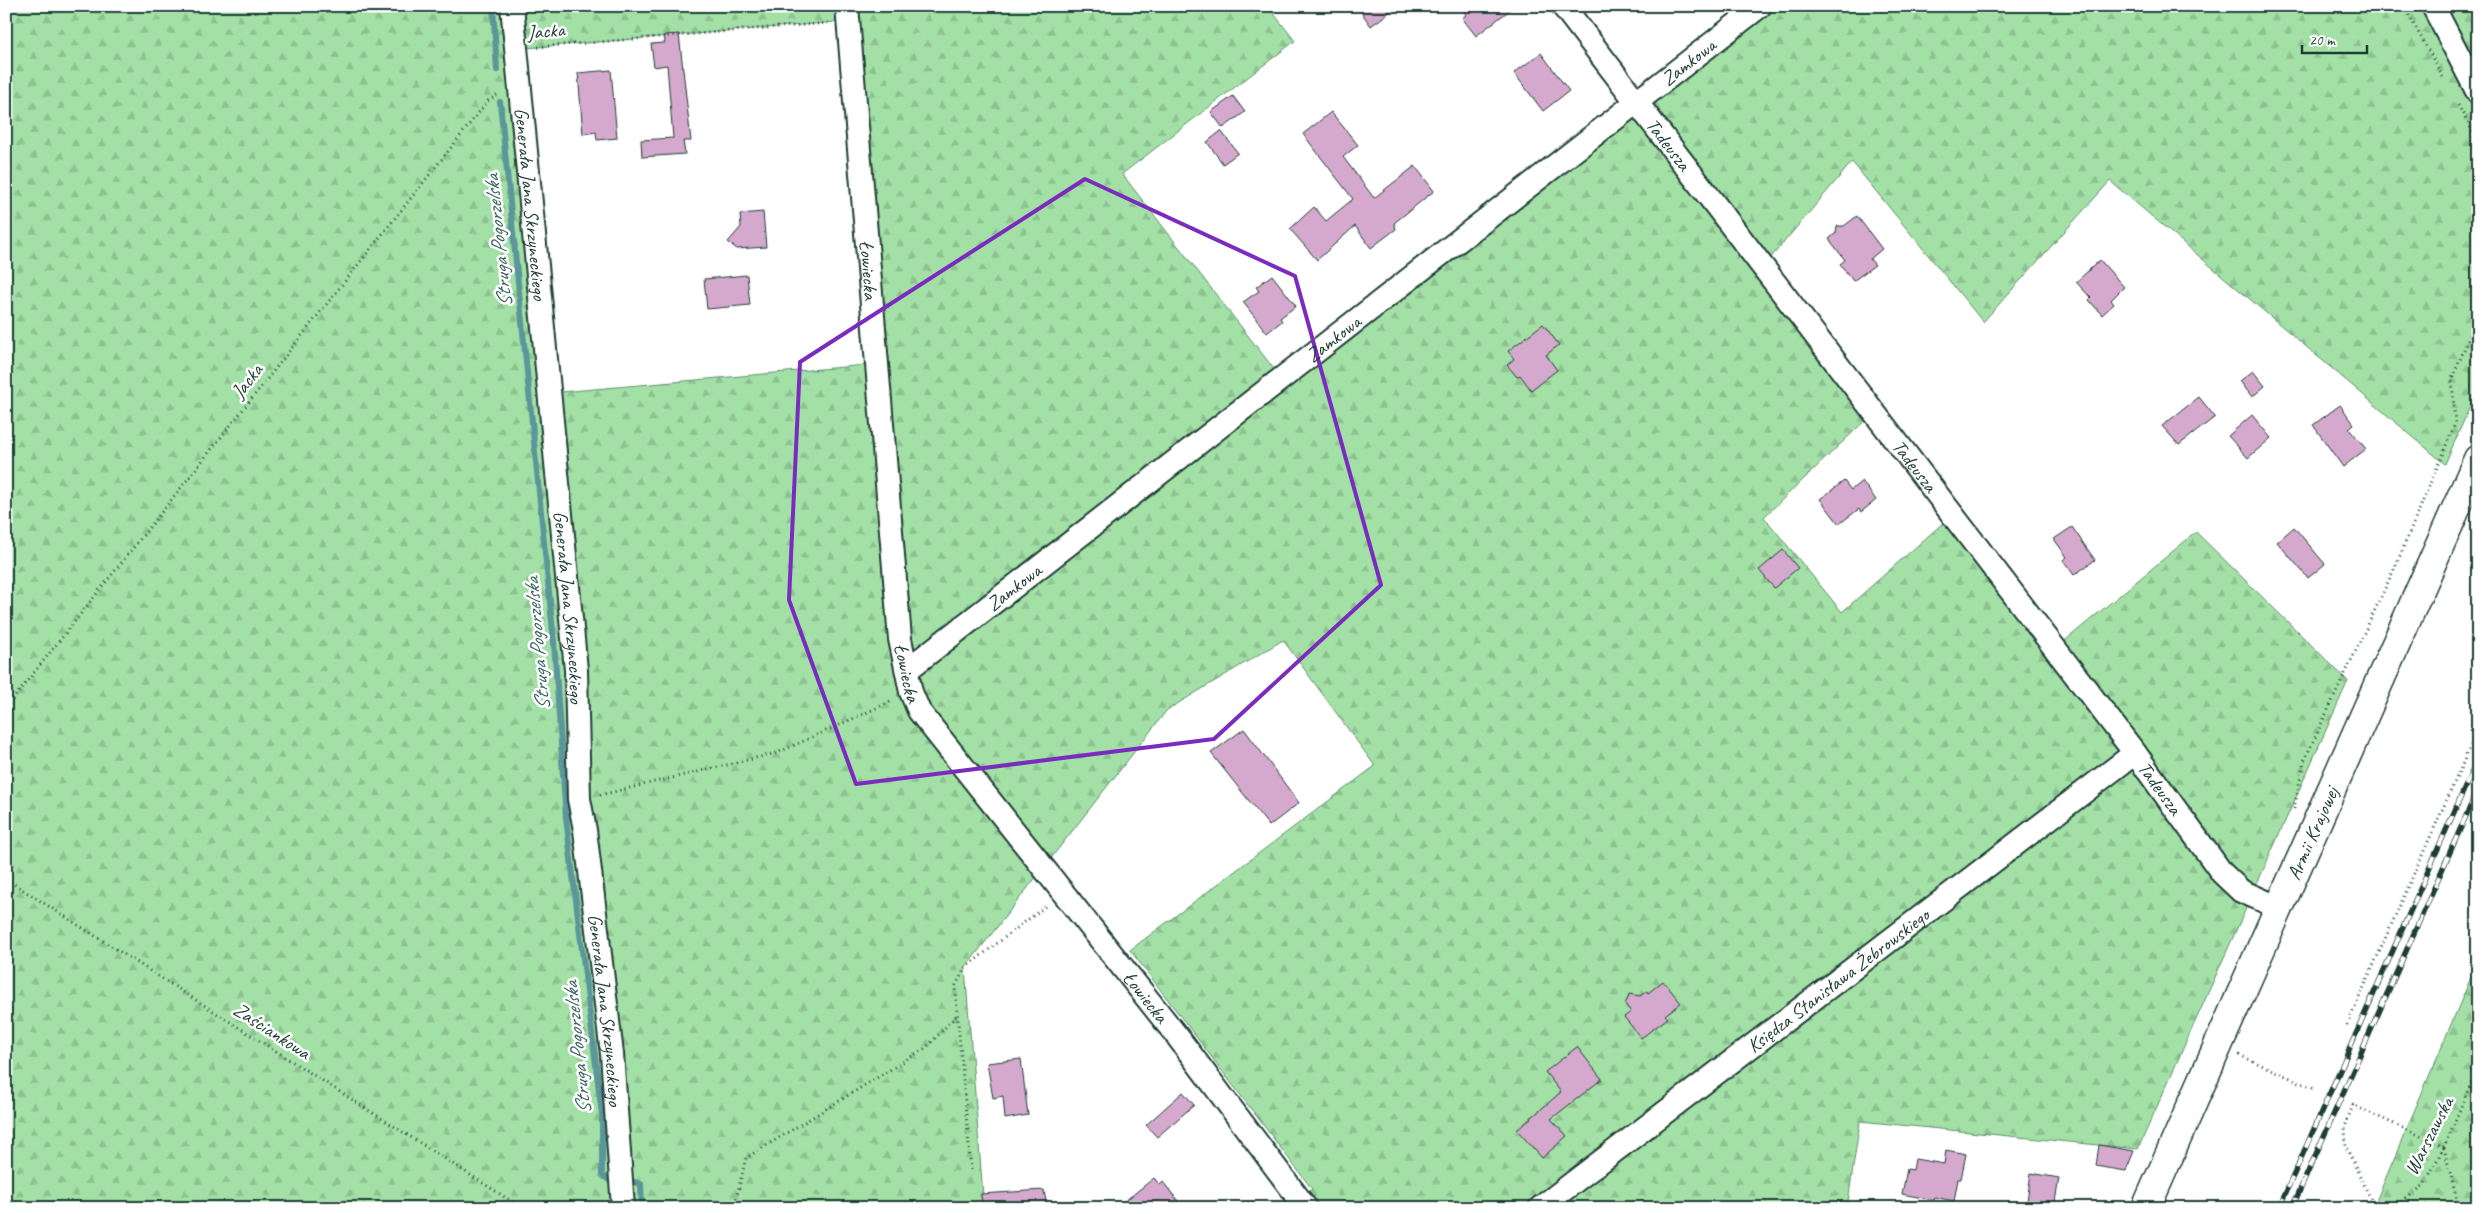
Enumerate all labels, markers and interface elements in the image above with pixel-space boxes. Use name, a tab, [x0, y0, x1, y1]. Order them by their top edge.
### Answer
street label: Jacka	[525, 17, 568, 45]
scale bar	[2302, 22, 2366, 54]
text: 20 m	[2309, 31, 2336, 50]
street label: Zamkowa	[1656, 32, 1722, 91]
street label: Generała Jana Skrzyneckiego	[509, 107, 553, 302]
street label: Tadeusza	[1641, 113, 1698, 176]
water label: Struga Pogorzelska	[478, 171, 518, 309]
street label: Łowiecka	[854, 240, 884, 302]
street label: Zamkowa	[1301, 308, 1367, 367]
street label: Jacka	[225, 357, 269, 404]
street label: Tadeusza	[1887, 434, 1944, 498]
street label: Generała Jana Skrzyneckiego	[548, 510, 589, 705]
street label: Zamkowa	[981, 557, 1047, 616]
water label: Struga Pogorzelska	[518, 574, 556, 712]
street label: Łowiecka	[889, 642, 927, 707]
street label: Tadeusza	[2133, 756, 2189, 820]
street label: Armii Krajowej	[2281, 781, 2344, 884]
street label: Księdza Stanisława Żebrowskiego	[1742, 901, 1936, 1058]
street label: Generała Jana Skrzyneckiego	[583, 913, 628, 1108]
street label: Łowiecka	[1118, 966, 1175, 1029]
water label: Struga Pogorzelska	[557, 978, 597, 1116]
street label: Zaściankowa	[229, 997, 316, 1066]
street label: Warszawska	[2399, 1091, 2460, 1179]

